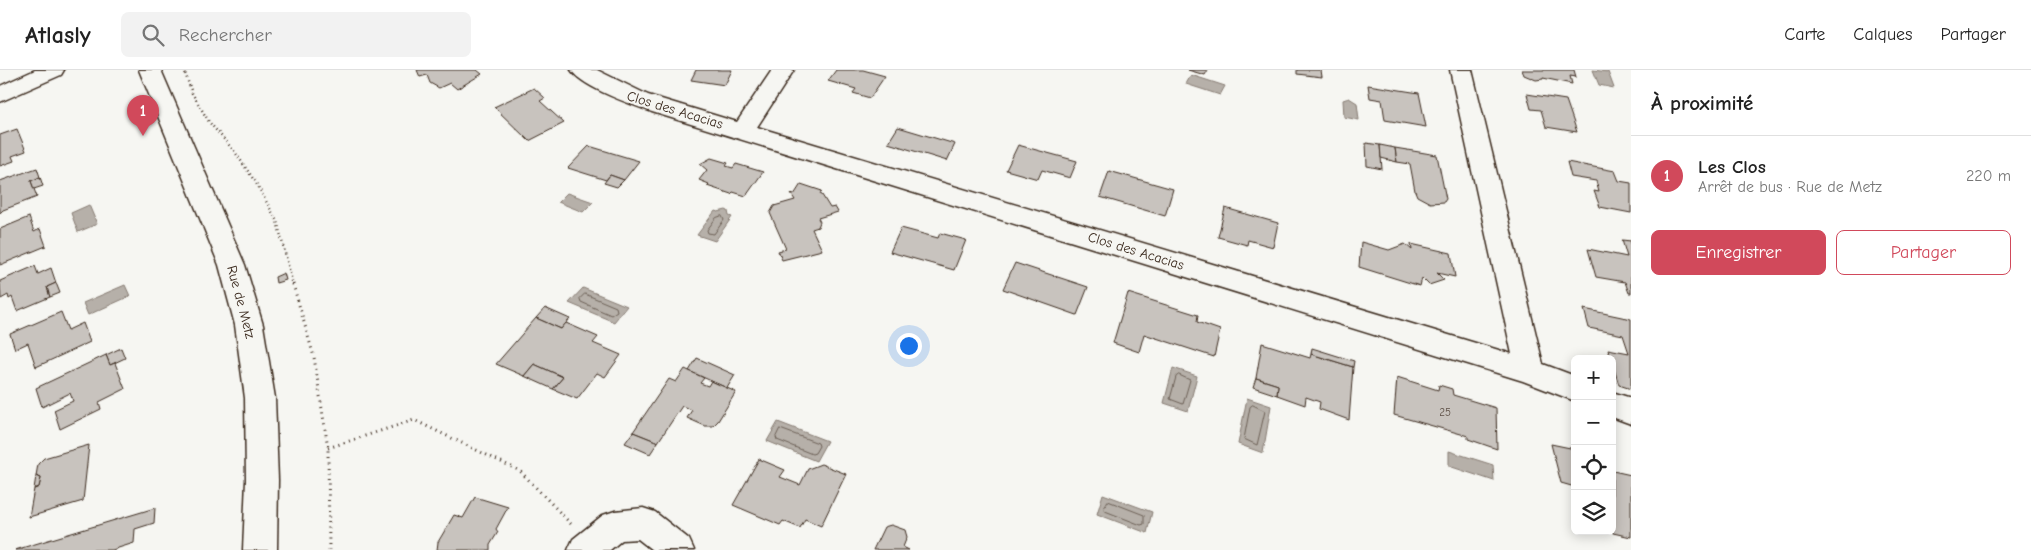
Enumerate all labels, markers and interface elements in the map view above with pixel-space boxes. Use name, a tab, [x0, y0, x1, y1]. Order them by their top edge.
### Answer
search box	[121, 12, 471, 57]
text: Atlasly	[25, 21, 91, 49]
icon: search	[139, 21, 167, 49]
text: Rechercher	[179, 24, 272, 46]
text: Carte	[1784, 24, 1825, 45]
text: Calques	[1853, 24, 1913, 45]
text: Partager	[1941, 24, 2006, 45]
street label: Clos des Acacias	[625, 87, 725, 133]
text: À proximité	[1651, 91, 1753, 115]
pin: 1	[127, 95, 159, 136]
text: Les Clos	[1698, 156, 1766, 178]
text: 1	[1664, 167, 1670, 185]
text: 220 m	[1966, 167, 2011, 185]
text: Arrêt de bus · Rue de Metz	[1698, 178, 1882, 196]
street label: Clos des Acacias	[1086, 228, 1186, 274]
button: Enregistrer	[1651, 230, 1826, 275]
button: Partager	[1836, 230, 2011, 275]
street label: Rue de Metz	[223, 264, 259, 340]
your location	[896, 333, 922, 359]
map controls	[1571, 355, 1616, 535]
button: +	[1571, 355, 1616, 400]
button: −	[1571, 400, 1616, 445]
house number: 25	[1439, 406, 1451, 419]
button: locate	[1571, 445, 1616, 490]
button: layers	[1571, 490, 1616, 535]

